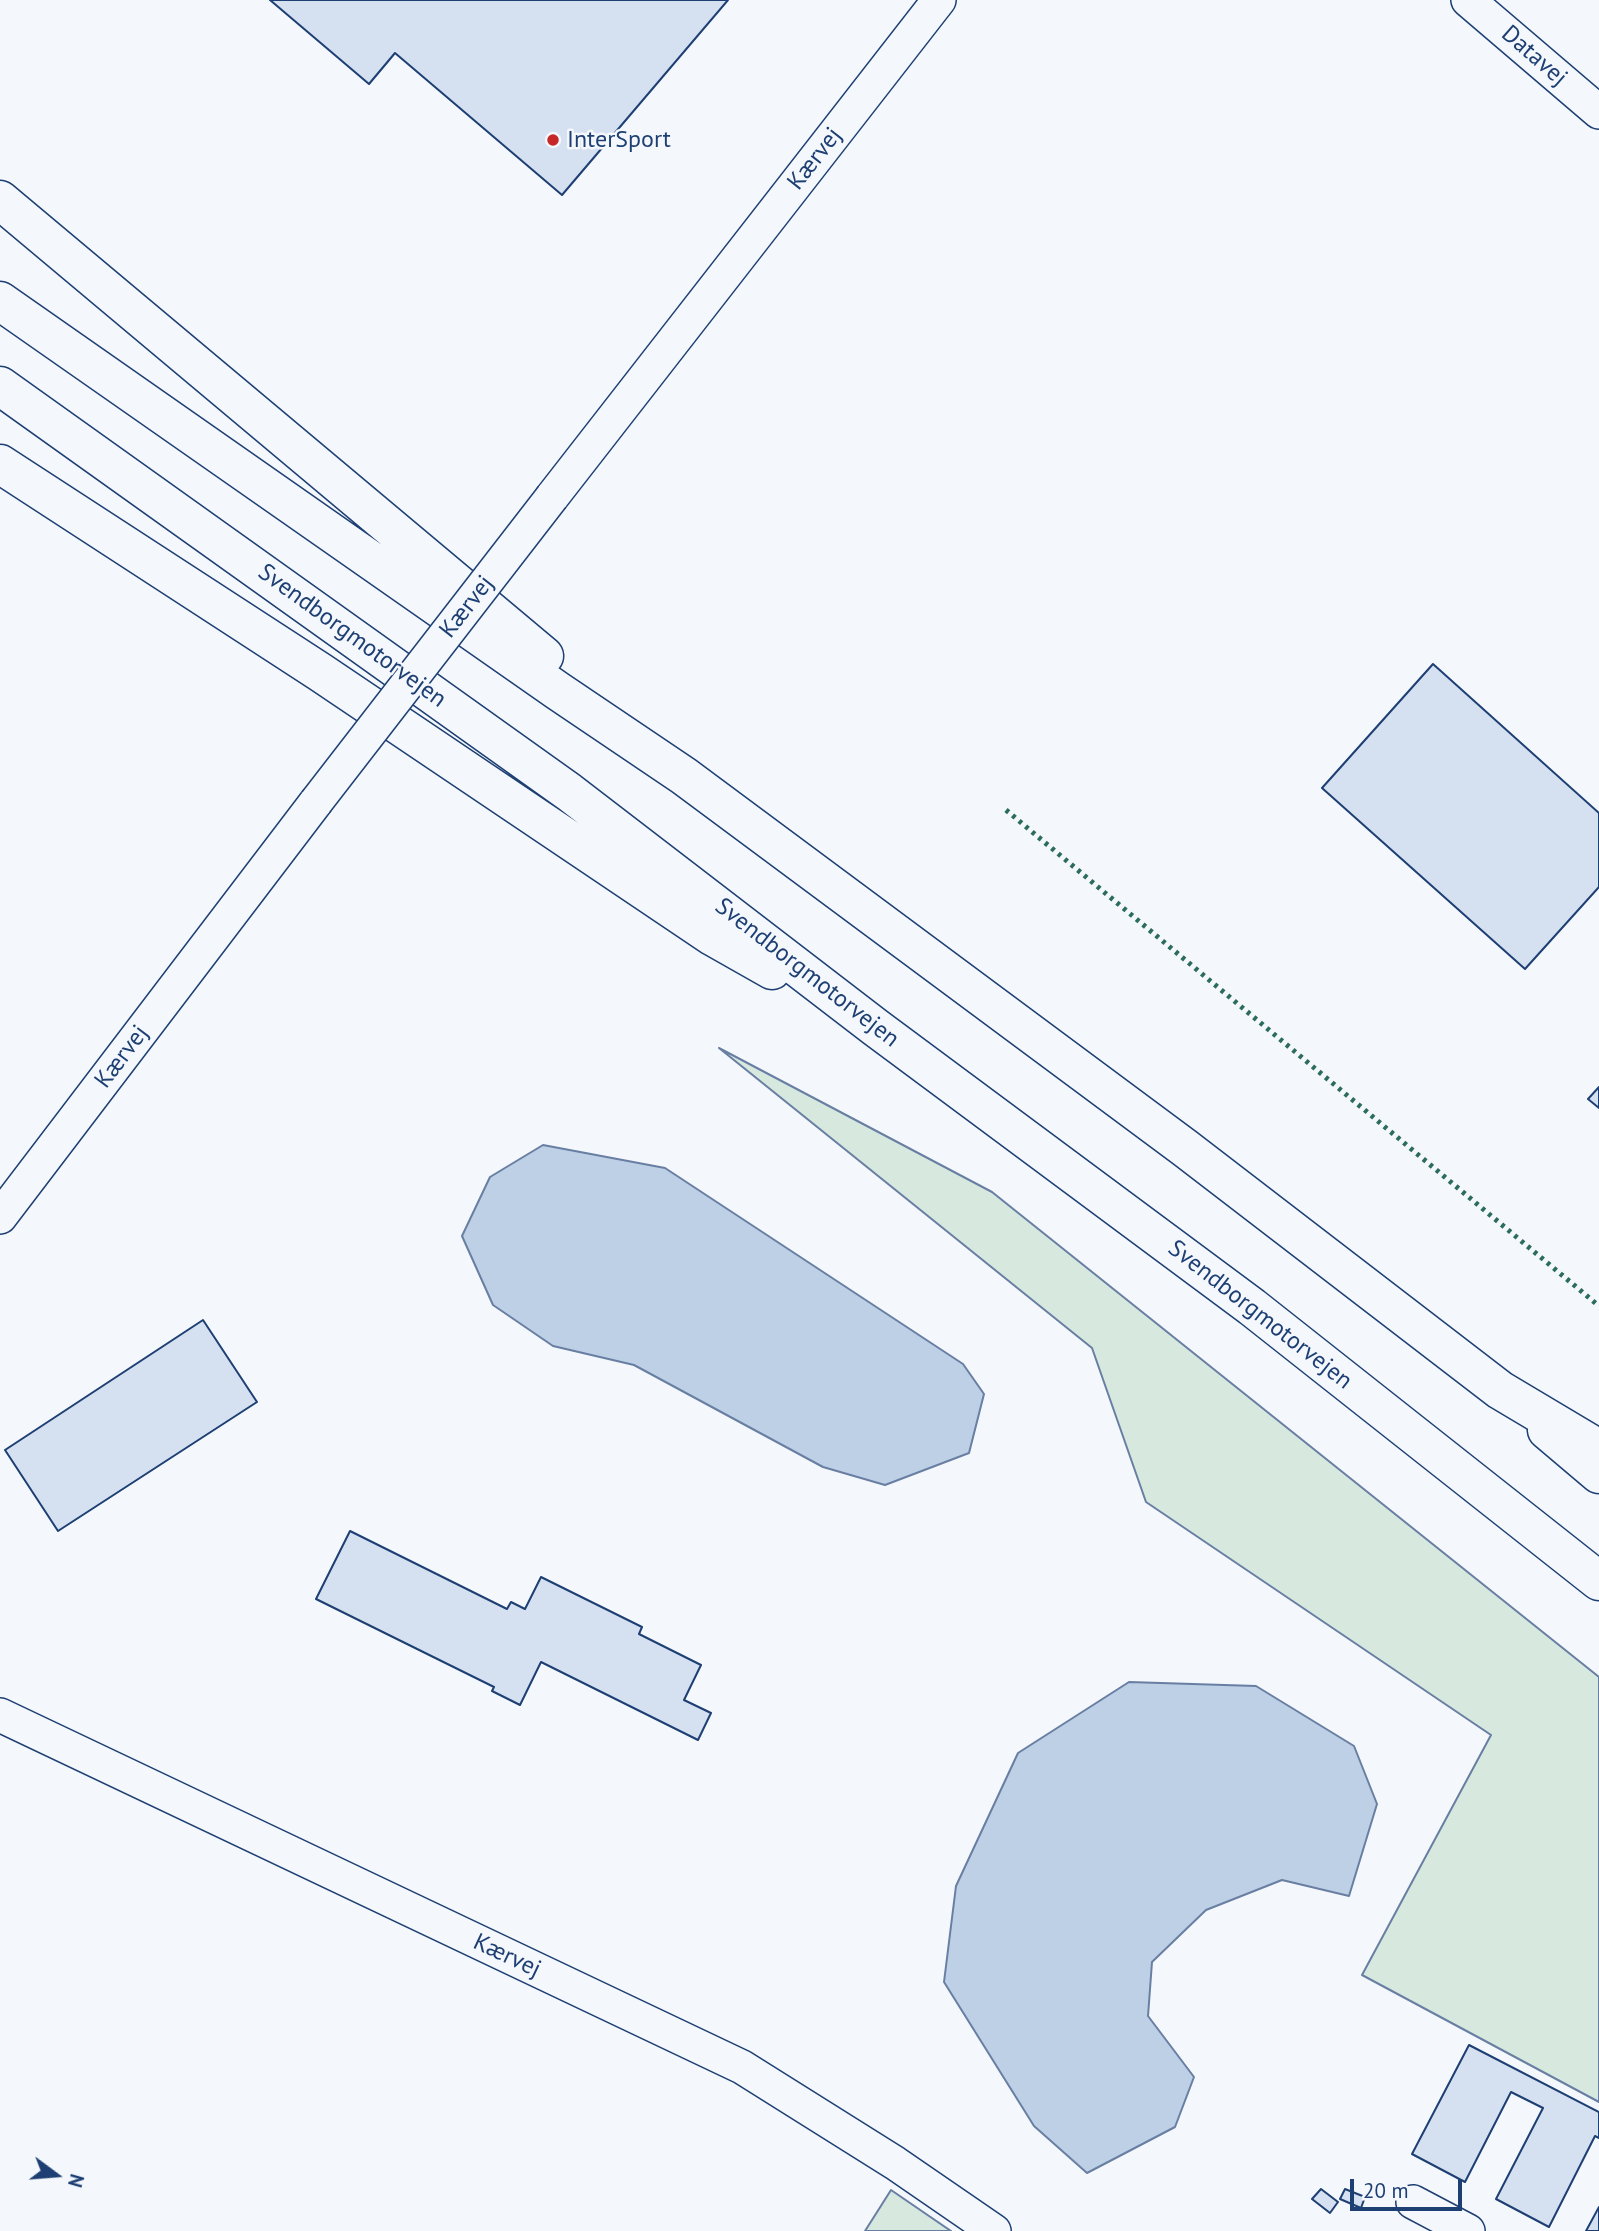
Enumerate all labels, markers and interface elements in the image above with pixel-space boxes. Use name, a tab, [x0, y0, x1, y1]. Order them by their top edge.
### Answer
street label: Datavej	[1495, 20, 1573, 92]
street label: Kærvej	[782, 122, 848, 196]
place label: InterSport	[567, 126, 671, 154]
marker: InterSport	[545, 132, 561, 148]
street label: Svendborgmotorvejen	[252, 558, 452, 714]
street label: Kærvej	[434, 570, 500, 644]
street label: Svendborgmotorvejen	[709, 892, 905, 1054]
street label: Kærvej	[89, 1020, 155, 1094]
street label: Svendborgmotorvejen	[1162, 1234, 1358, 1396]
street label: Kærvej	[469, 1928, 545, 1984]
north arrow	[21, 2140, 91, 2210]
scale bar	[1354, 2164, 1466, 2208]
text: N	[63, 2171, 89, 2190]
text: 20 m	[1363, 2177, 1409, 2204]

